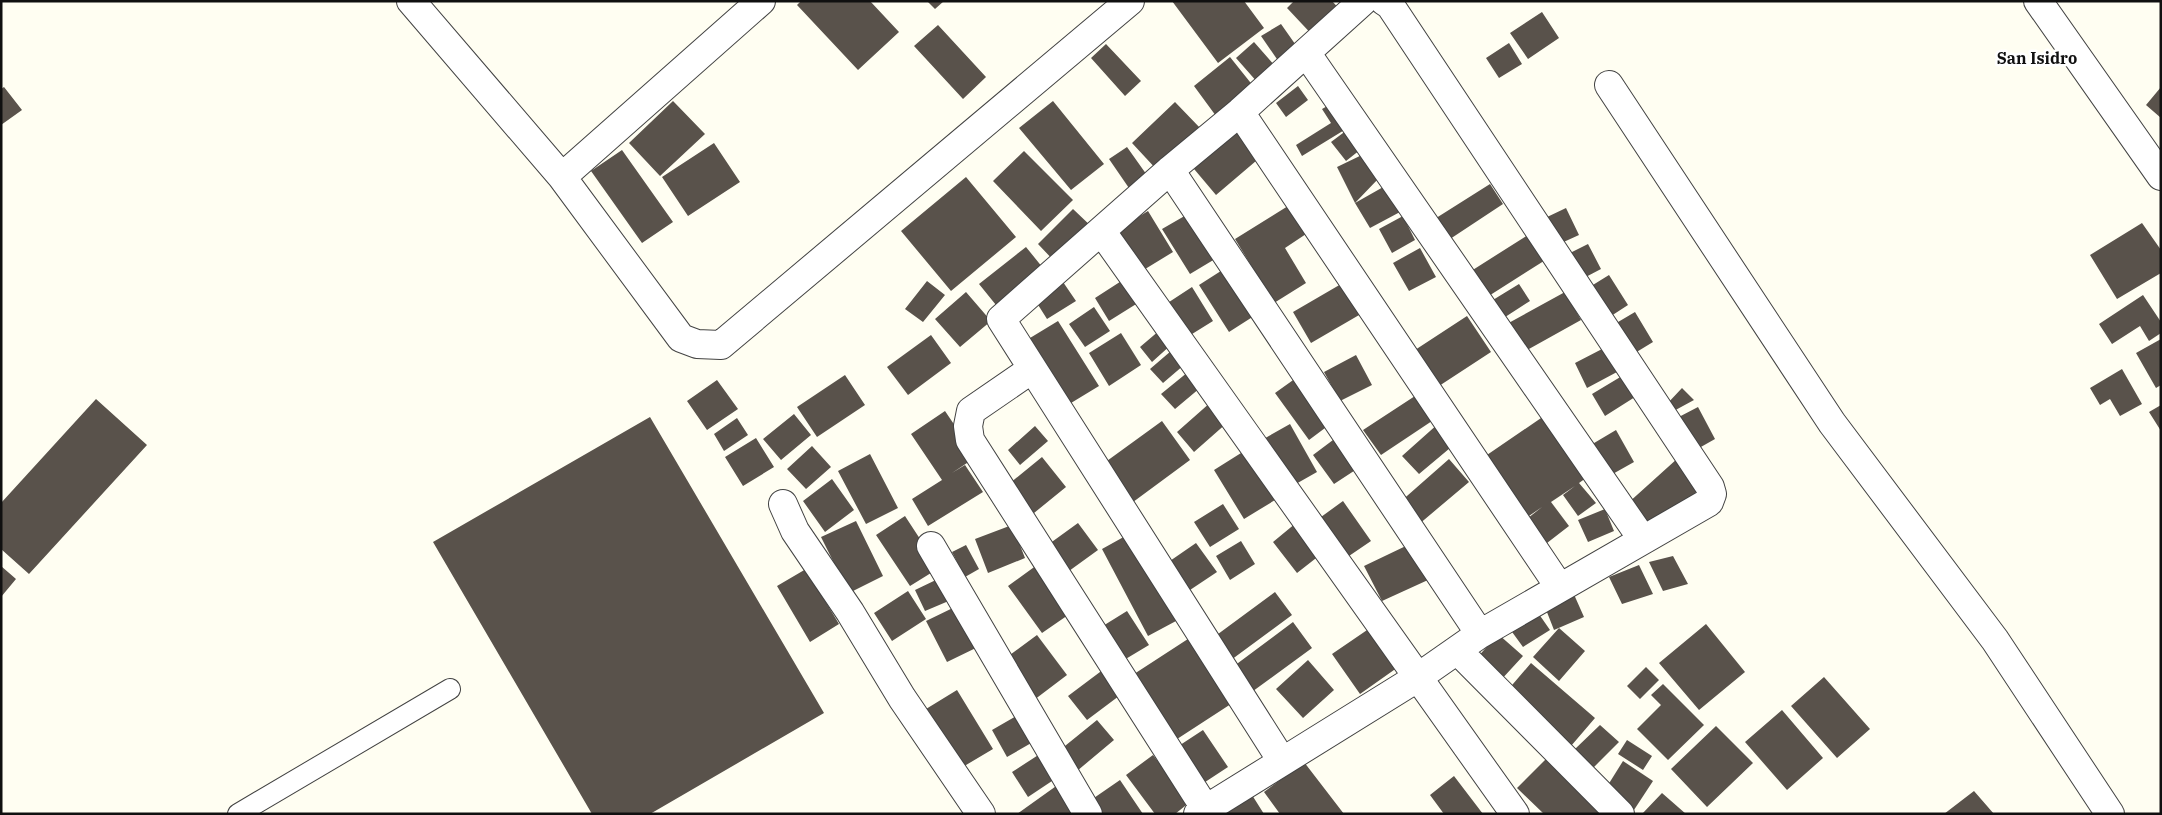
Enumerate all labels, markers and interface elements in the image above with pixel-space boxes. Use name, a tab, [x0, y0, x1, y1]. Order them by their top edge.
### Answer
district label: San Isidro	[1997, 48, 2077, 68]

